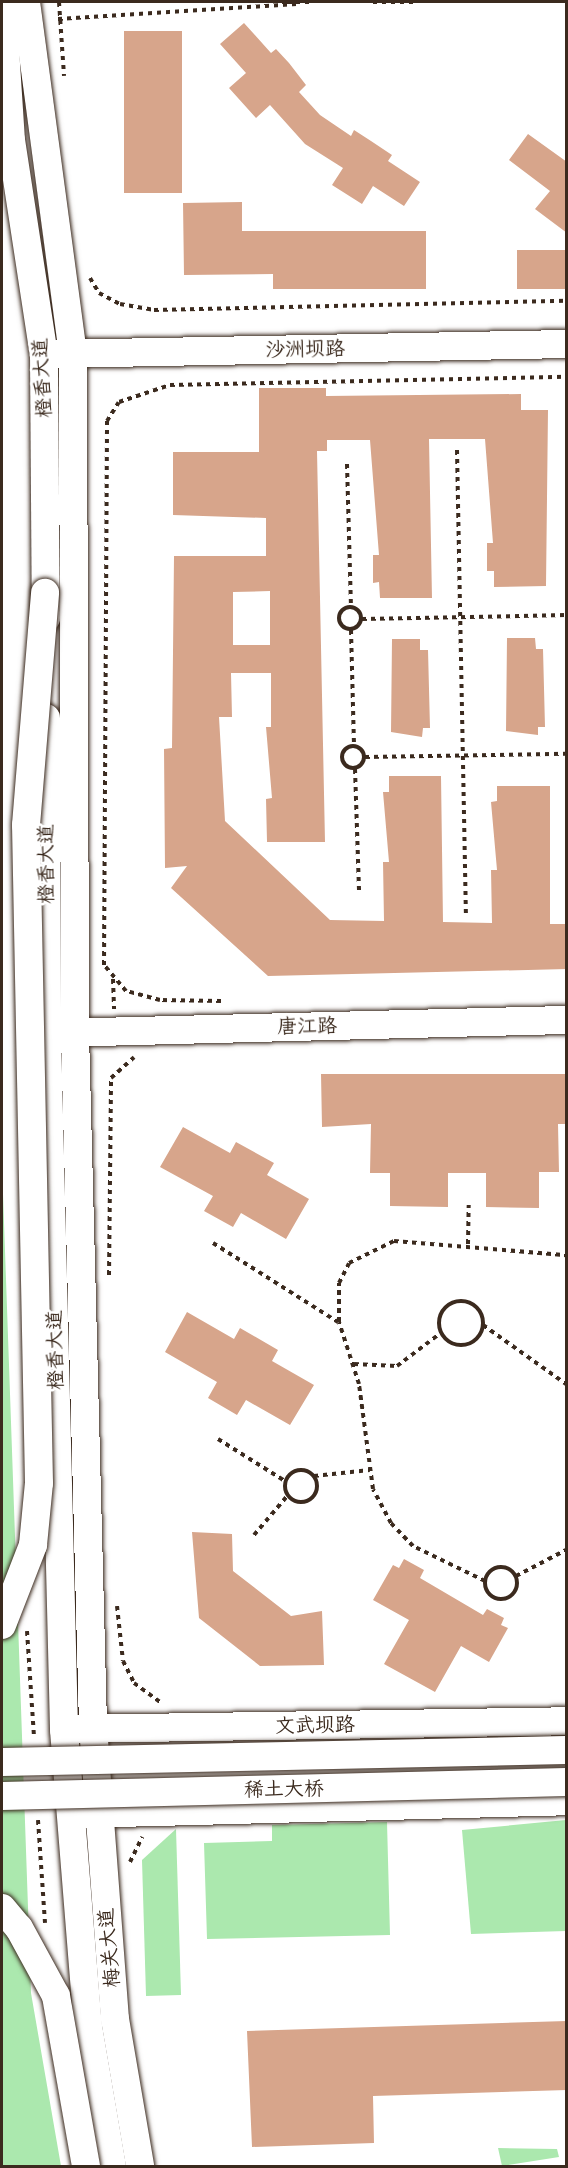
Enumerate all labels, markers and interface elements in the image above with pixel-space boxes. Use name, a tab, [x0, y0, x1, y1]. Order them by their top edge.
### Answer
street label: 沙洲坝路	[265, 336, 345, 362]
street label: 橙香大道	[28, 337, 56, 419]
street label: 橙香大道	[34, 824, 58, 904]
street label: 唐江路	[277, 1013, 337, 1039]
street label: 橙香大道	[42, 1310, 68, 1390]
street label: 文武坝路	[275, 1712, 355, 1738]
street label: 稀土大桥	[244, 1776, 324, 1802]
street label: 梅关大道	[94, 1907, 124, 1989]

